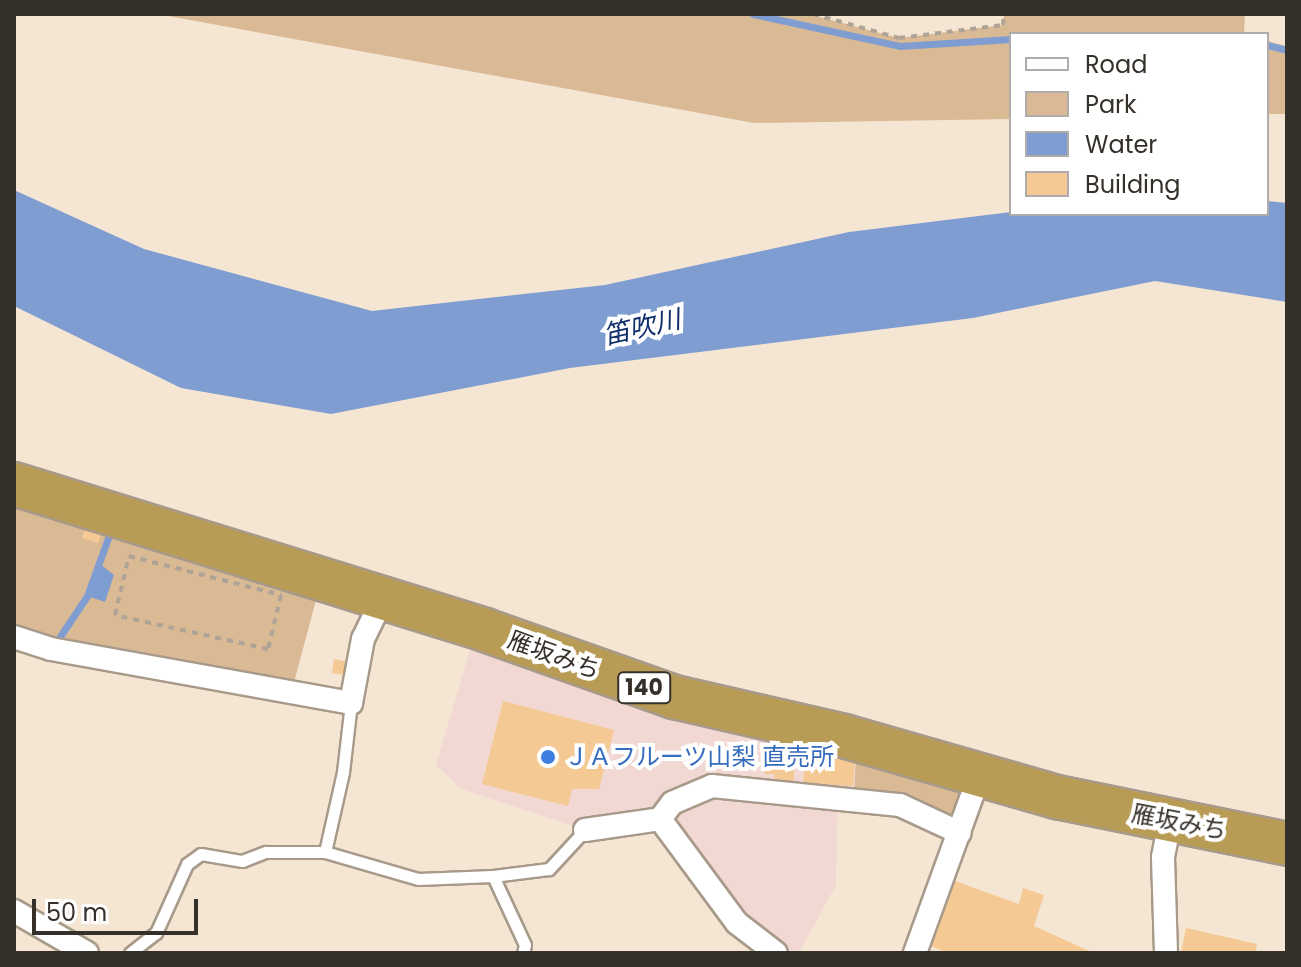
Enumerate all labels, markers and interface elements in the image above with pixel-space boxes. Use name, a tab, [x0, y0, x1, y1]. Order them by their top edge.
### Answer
legend	[1009, 32, 1269, 216]
text: Road	[1085, 48, 1147, 81]
text: Park	[1085, 88, 1136, 121]
text: Water	[1085, 128, 1157, 161]
text: Building	[1085, 168, 1181, 201]
water label: 笛吹川	[600, 304, 684, 352]
street label: 雁坂みち	[504, 625, 604, 685]
road number: 140	[616, 670, 672, 706]
place label: ＪＡフルーツ山梨 直売所	[564, 743, 834, 771]
marker: ＪＡフルーツ山梨 直売所	[539, 748, 557, 766]
street label: 雁坂みち	[1129, 799, 1229, 845]
scale bar	[36, 883, 202, 933]
text: 50 m	[46, 896, 107, 929]

